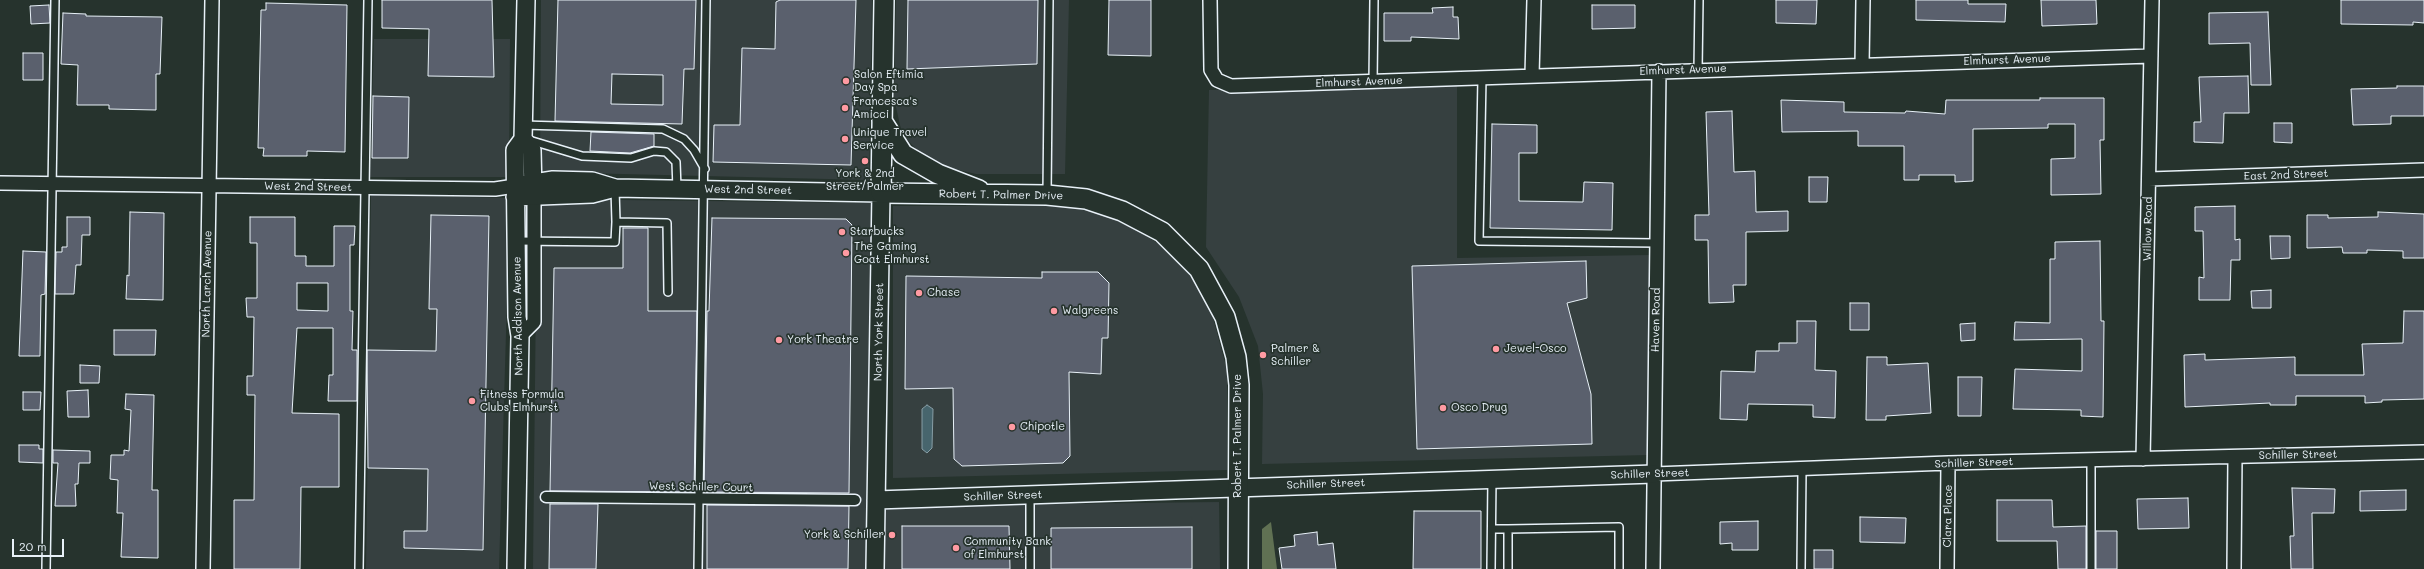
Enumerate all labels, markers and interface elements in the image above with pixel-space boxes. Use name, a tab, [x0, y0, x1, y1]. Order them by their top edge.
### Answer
street label: Elmhurst Avenue	[1963, 52, 2051, 68]
street label: Elmhurst Avenue	[1639, 62, 1727, 78]
place label: Salon Eftimia Day Spa	[854, 68, 924, 94]
street label: Elmhurst Avenue	[1315, 74, 1403, 90]
marker: Salon Eftimia Day Spa	[841, 76, 851, 86]
place label: Francesca's Amicci	[853, 95, 917, 121]
marker: Francesca's Amicci	[840, 103, 850, 113]
place label: Unique Travel Service	[853, 126, 927, 152]
marker: Unique Travel Service	[840, 134, 850, 144]
marker: York & 2nd Street/Palmer	[860, 156, 870, 166]
place label: York & 2nd Street/Palmer	[826, 167, 904, 193]
street label: East 2nd Street	[2244, 167, 2328, 183]
street label: West 2nd Street	[264, 180, 352, 194]
street label: West 2nd Street	[704, 183, 792, 197]
street label: Robert T. Palmer Drive	[939, 187, 1063, 203]
street label: Willow Road	[2141, 197, 2155, 261]
place label: Starbucks	[850, 225, 904, 239]
marker: Starbucks	[837, 227, 847, 237]
street label: North Larch Avenue	[199, 230, 215, 338]
place label: The Gaming Goat Elmhurst	[854, 240, 930, 266]
marker: The Gaming Goat Elmhurst	[841, 248, 851, 258]
street label: North Addison Avenue	[510, 256, 526, 376]
street label: North York Street	[872, 283, 886, 381]
place label: Chase	[927, 286, 960, 300]
marker: Chase	[914, 288, 924, 298]
street label: Haven Road	[1649, 288, 1663, 352]
place label: Walgreens	[1062, 304, 1118, 318]
marker: Walgreens	[1049, 306, 1059, 316]
place label: York Theatre	[787, 333, 859, 347]
marker: York Theatre	[774, 335, 784, 345]
place label: Palmer & Schiller	[1271, 342, 1320, 368]
place label: Jewel-Osco	[1504, 342, 1567, 356]
marker: Jewel-Osco	[1491, 344, 1501, 354]
marker: Palmer & Schiller	[1258, 350, 1268, 360]
street label: Robert T. Palmer Drive	[1231, 374, 1245, 498]
place label: Fitness Formula Clubs Elmhurst	[480, 388, 564, 414]
marker: Fitness Formula Clubs Elmhurst	[467, 396, 477, 406]
place label: Osco Drug	[1451, 401, 1507, 415]
marker: Osco Drug	[1438, 403, 1448, 413]
place label: Chipotle	[1020, 420, 1065, 434]
marker: Chipotle	[1007, 422, 1017, 432]
street label: Schiller Street	[2259, 448, 2337, 462]
street label: Schiller Street	[1934, 455, 2014, 471]
street label: Schiller Street	[1610, 466, 1690, 482]
street label: Schiller Street	[1286, 476, 1366, 492]
street label: West Schiller Court	[649, 479, 753, 495]
street label: Clara Place	[1941, 484, 1955, 548]
street label: Schiller Street	[963, 488, 1043, 504]
place label: York & Schiller	[804, 528, 884, 542]
marker: York & Schiller	[887, 530, 897, 540]
scale bar	[14, 531, 66, 557]
place label: Community Bank of Elmhurst	[964, 535, 1051, 561]
text: 20 m	[19, 538, 47, 554]
marker: Community Bank of Elmhurst	[951, 543, 961, 553]

